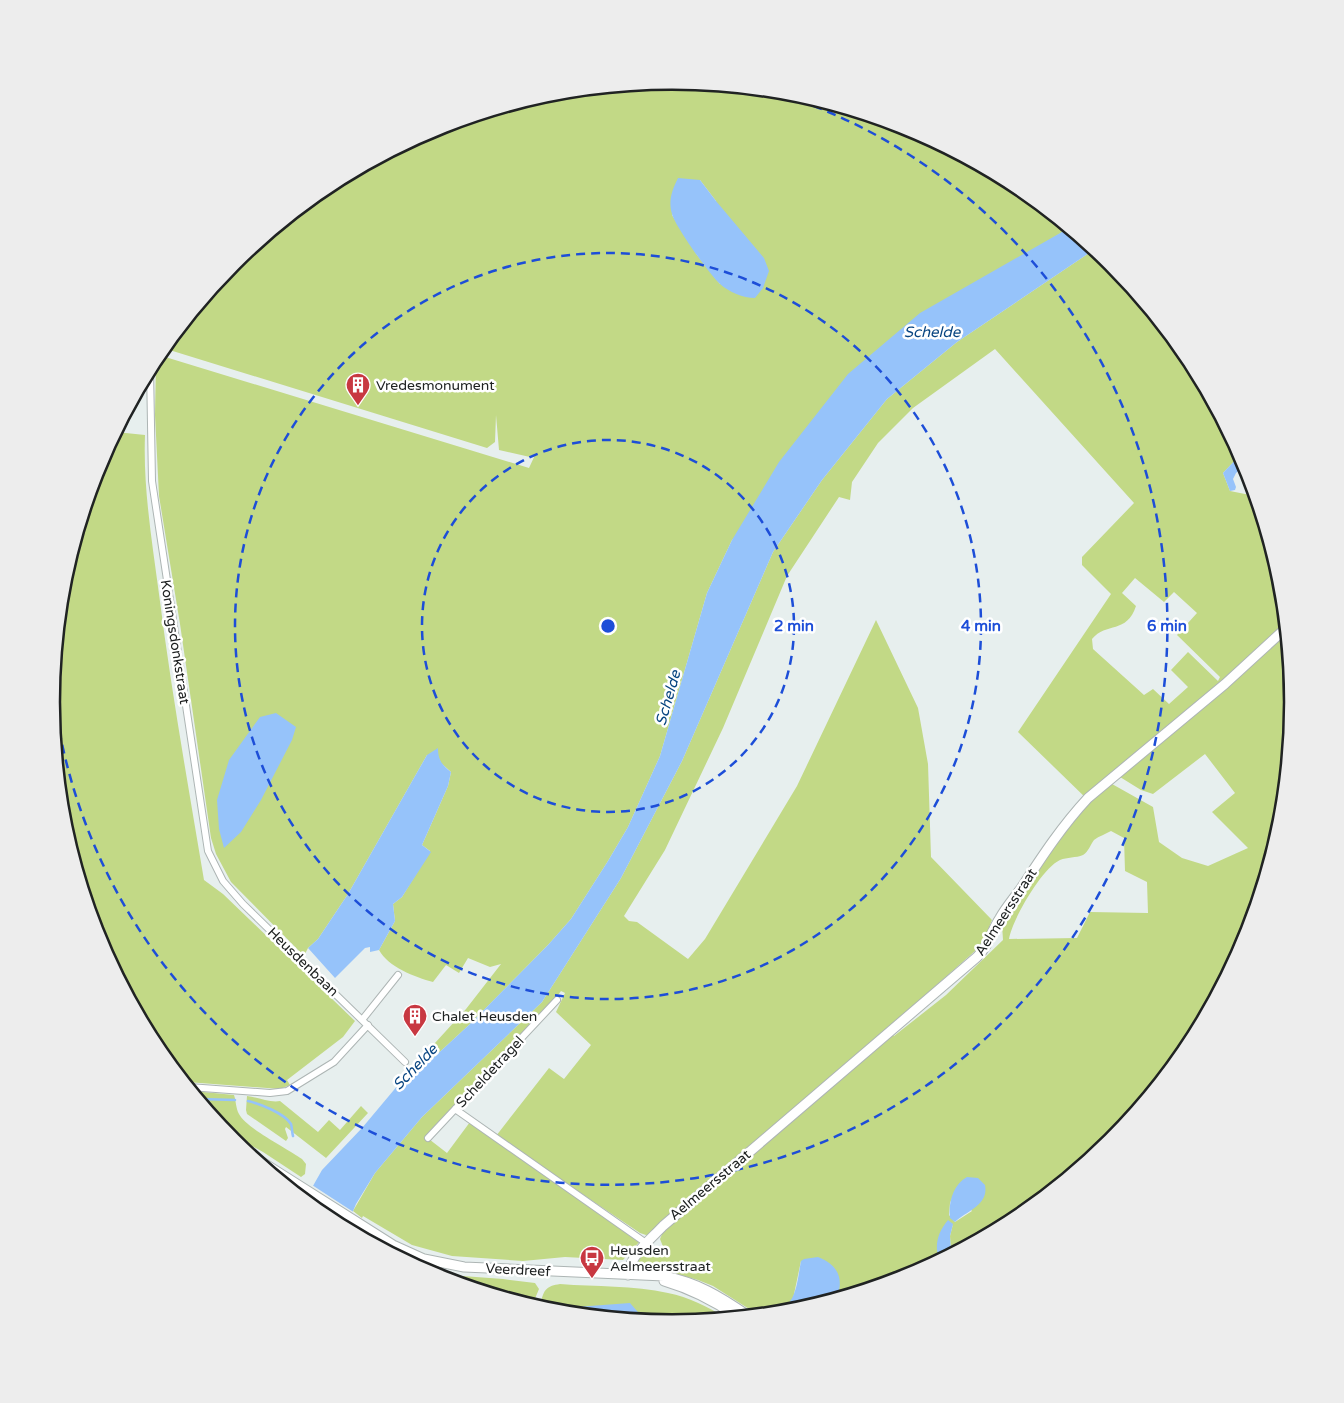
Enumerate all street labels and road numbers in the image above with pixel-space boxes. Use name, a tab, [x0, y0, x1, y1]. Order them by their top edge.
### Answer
street label: Koningsdonkstraat	[157, 579, 193, 706]
street label: Aelmeersstraat	[971, 865, 1041, 959]
street label: Heusdenbaan	[264, 924, 342, 1000]
street label: Scheldetragel	[453, 1033, 527, 1111]
street label: Aelmeersstraat	[666, 1146, 755, 1224]
street label: Veerdreef	[485, 1260, 552, 1280]

